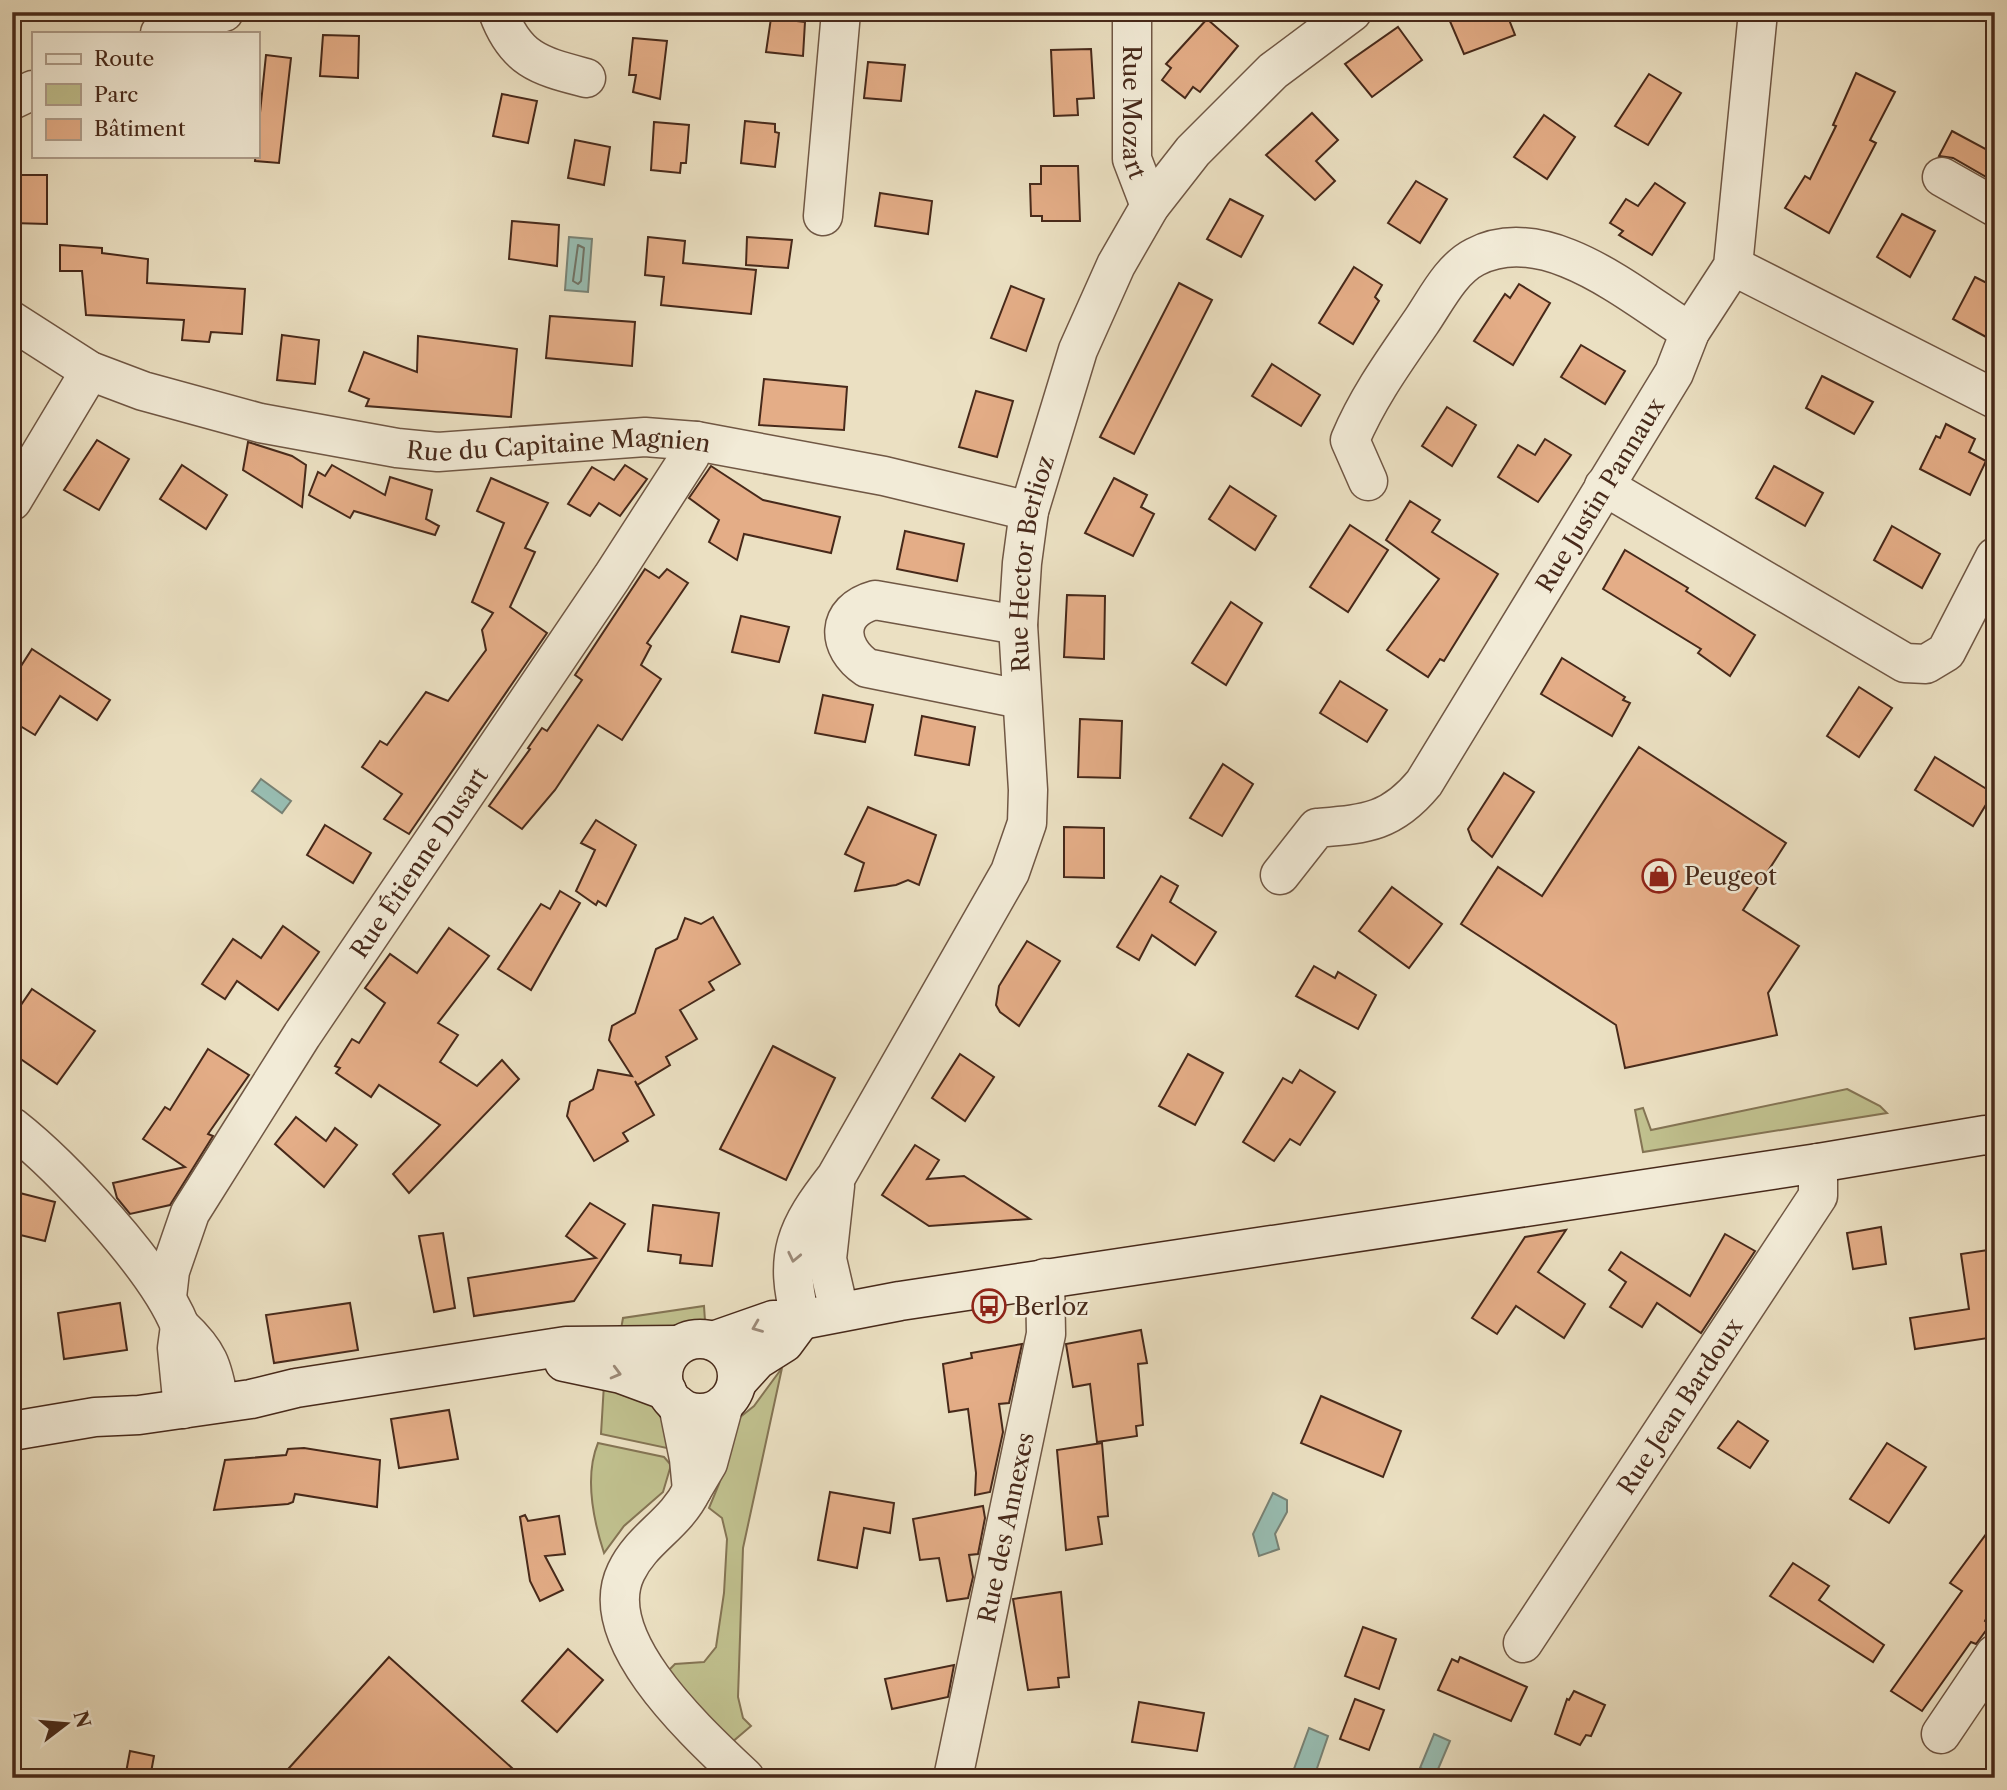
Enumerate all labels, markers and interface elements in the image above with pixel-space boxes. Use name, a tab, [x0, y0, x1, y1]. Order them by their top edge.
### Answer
legend	[32, 32, 259, 158]
street label: Rue Mozart	[1118, 45, 1153, 183]
text: Route	[94, 46, 154, 71]
text: Parc	[94, 82, 138, 107]
text: Bâtiment	[94, 116, 186, 141]
street label: Rue Justin Pannaux	[1529, 392, 1670, 597]
street label: Rue du Capitaine Magnien	[405, 422, 713, 467]
street label: Rue Hector Berlioz	[1003, 452, 1060, 673]
street label: Rue Étienne Dusart	[344, 761, 494, 963]
shop icon: Peugeot	[1640, 857, 1678, 895]
place label: Peugeot	[1684, 862, 1777, 891]
one-way arrow	[787, 1251, 802, 1263]
bus stop icon: Berloz	[970, 1287, 1008, 1325]
place label: Berloz	[1014, 1292, 1089, 1321]
street label: Rue Jean Bardoux	[1611, 1312, 1748, 1500]
one-way arrow	[751, 1319, 764, 1333]
one-way arrow	[610, 1365, 622, 1380]
street label: Rue des Annexes	[971, 1430, 1040, 1625]
north arrow	[32, 1688, 102, 1758]
text: N	[69, 1708, 95, 1731]

